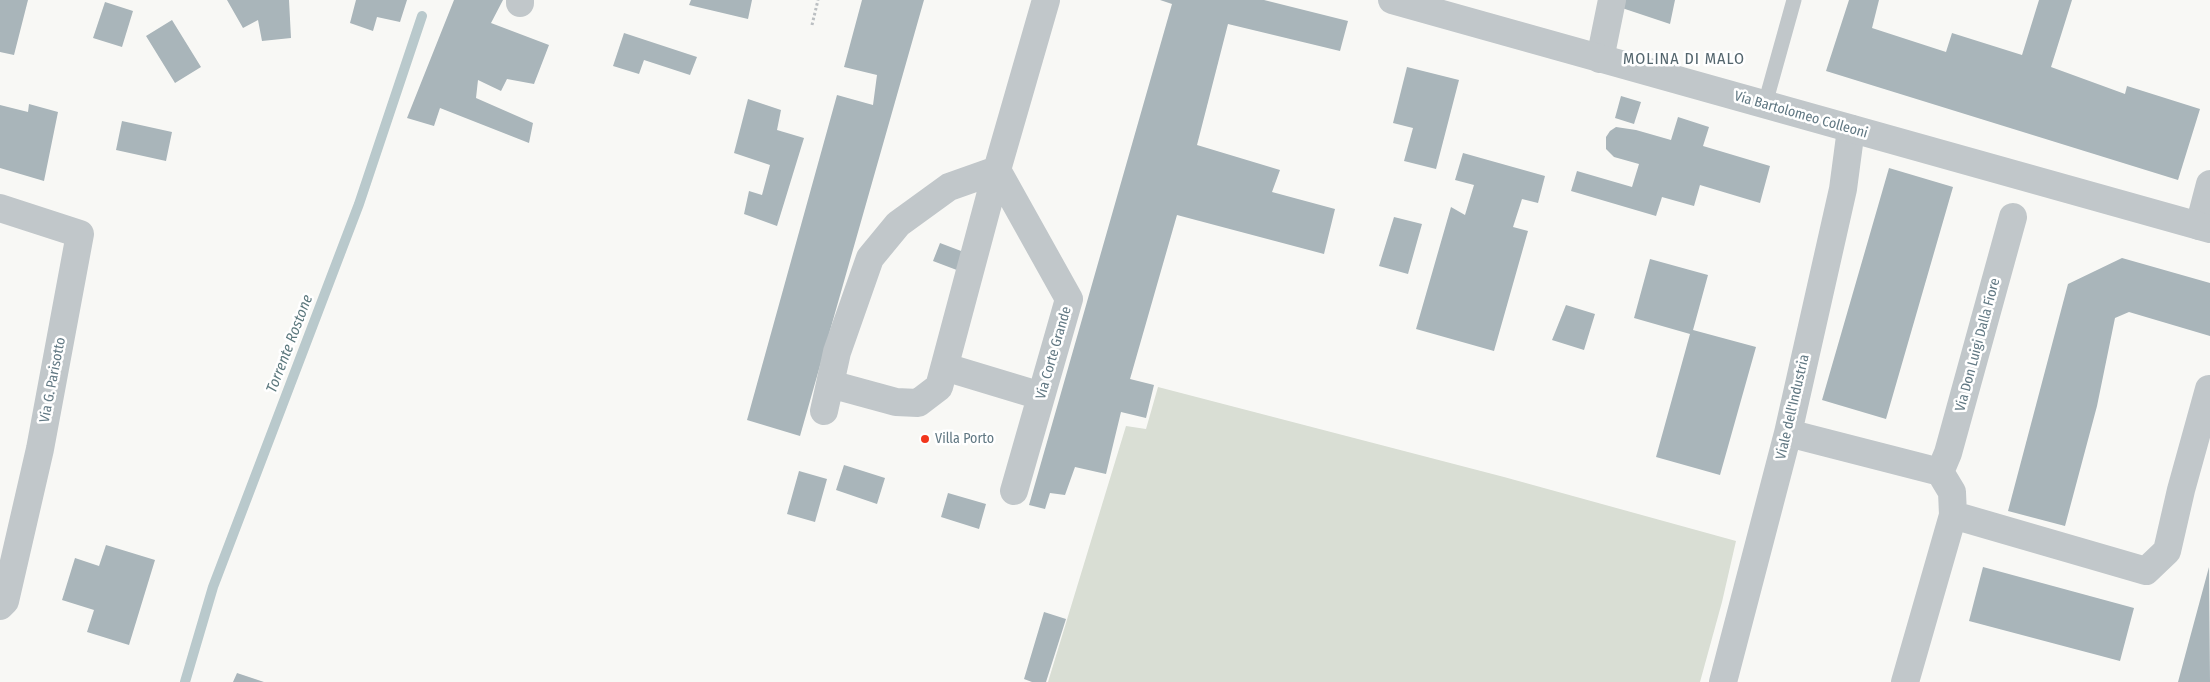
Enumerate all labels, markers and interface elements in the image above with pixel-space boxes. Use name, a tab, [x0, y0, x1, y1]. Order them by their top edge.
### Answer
district label: MOLINA DI MALO	[1621, 50, 1747, 70]
street label: Via Bartolomeo Colleoni	[1732, 88, 1870, 142]
street label: Via Don Luigi Dalla Fiore	[1952, 276, 2004, 414]
water label: Torrente Rostone	[263, 292, 317, 396]
street label: Via Corte Grande	[1033, 305, 1075, 401]
street label: Via G. Parisotto	[36, 336, 70, 424]
street label: Viale dell'Industria	[1773, 353, 1813, 461]
place label: Villa Porto	[935, 431, 994, 447]
marker: Villa Porto	[919, 433, 931, 445]

